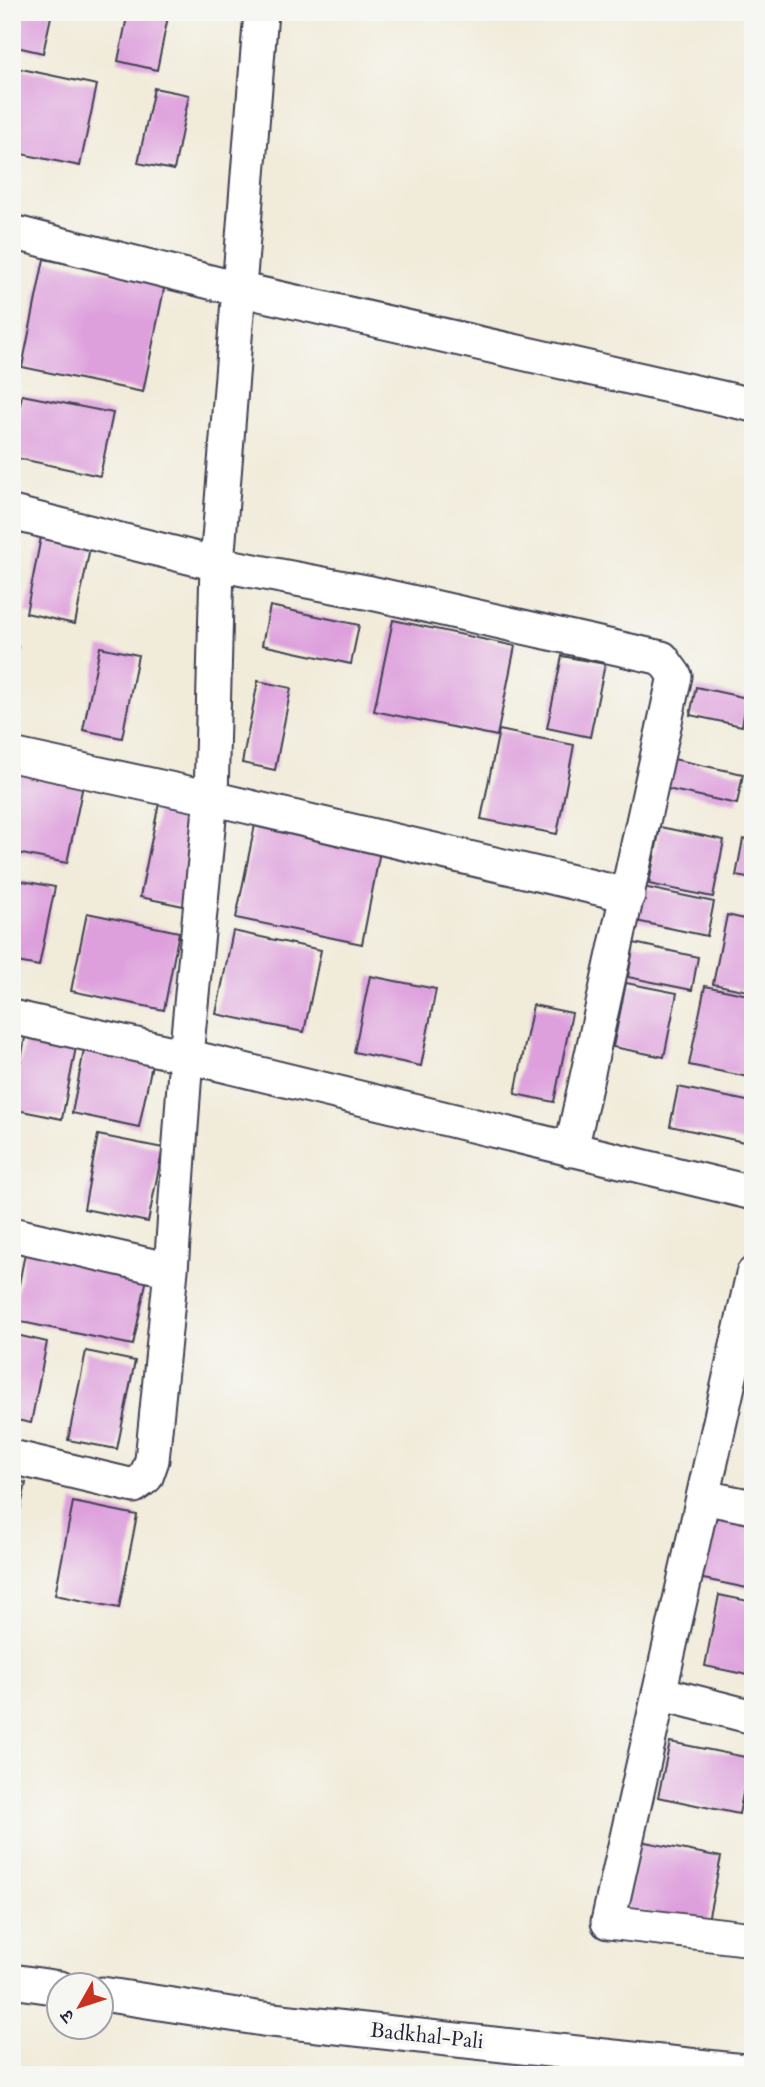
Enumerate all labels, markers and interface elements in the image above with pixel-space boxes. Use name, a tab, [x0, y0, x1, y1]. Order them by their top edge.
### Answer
north arrow	[46, 1972, 116, 2042]
text: उ	[54, 2003, 82, 2030]
street label: Badkhal-Pali	[369, 2016, 485, 2056]

